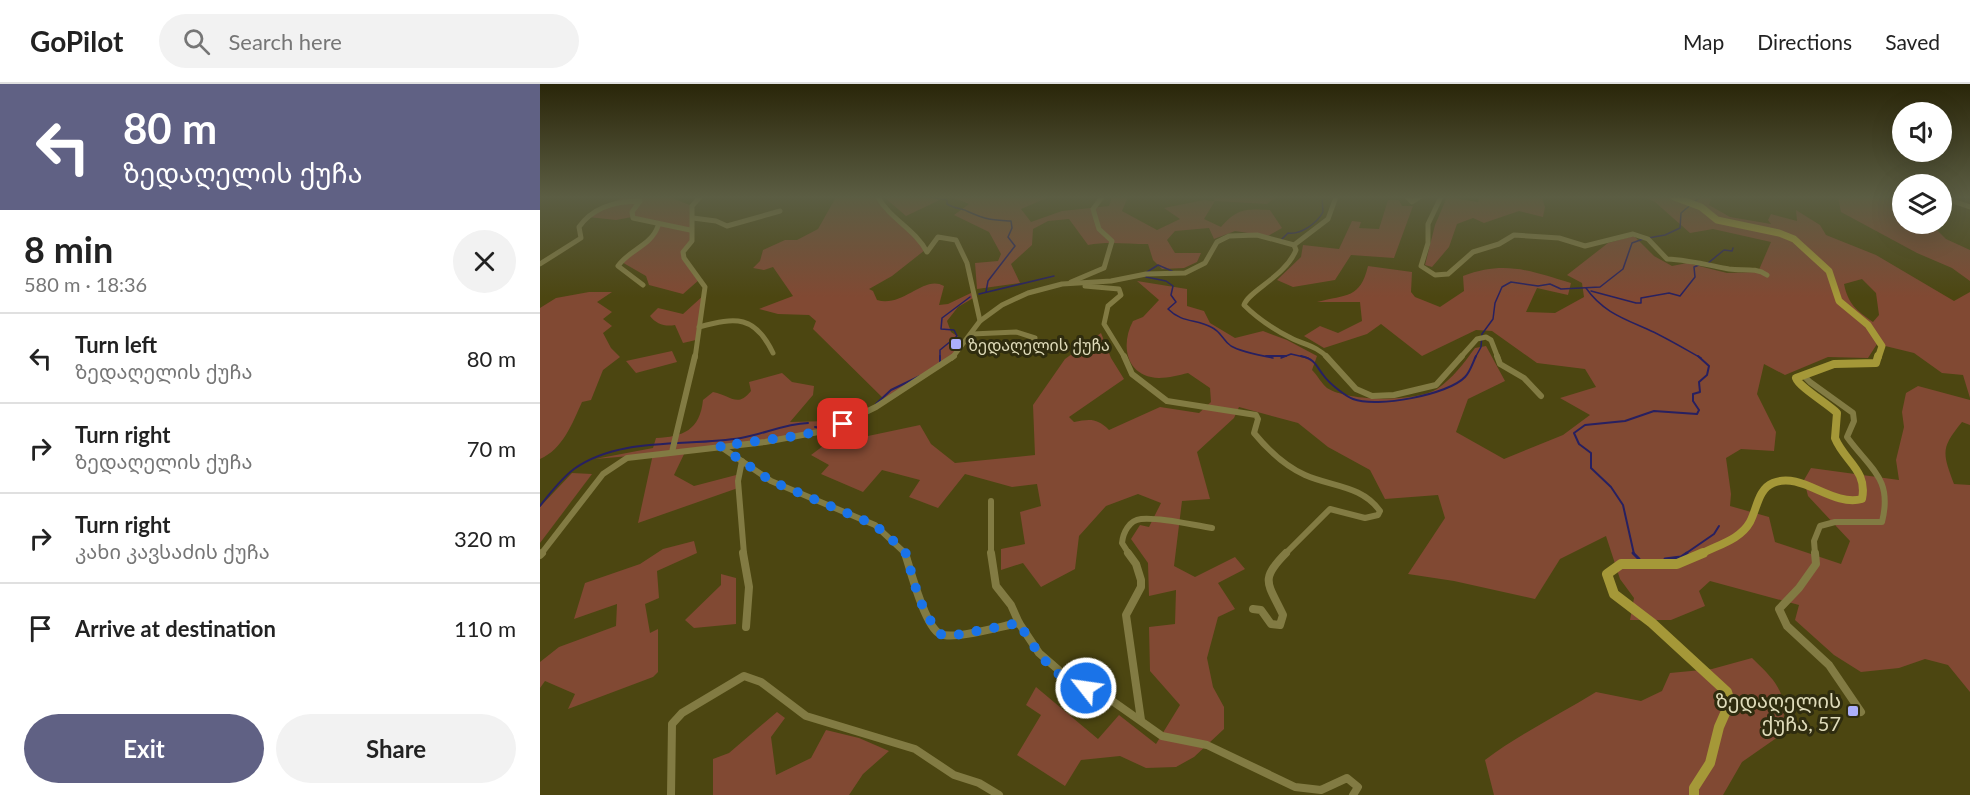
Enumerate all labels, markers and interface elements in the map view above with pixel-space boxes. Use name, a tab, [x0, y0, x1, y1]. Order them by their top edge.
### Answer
search box	[159, 14, 579, 68]
text: GoPilot	[30, 24, 123, 58]
icon: search	[180, 25, 213, 58]
text: Search here	[228, 28, 342, 55]
text: Map	[1683, 29, 1724, 54]
text: Directions	[1757, 29, 1852, 54]
text: Saved	[1885, 29, 1940, 54]
map controls	[1892, 102, 1952, 234]
button: sound	[1892, 102, 1952, 162]
text: 80 m	[123, 103, 217, 153]
icon: left	[24, 108, 102, 186]
text: ზედაღელის ქუჩა	[123, 156, 362, 189]
button: layers	[1892, 174, 1952, 234]
text: 8 min	[24, 227, 113, 271]
button: close	[453, 230, 516, 293]
text: 580 m · 18:36	[24, 272, 147, 296]
text: Turn left	[75, 331, 157, 358]
place label: ზედაღელის ქუჩა	[968, 335, 1110, 356]
marker: ზედაღელის ქუჩა	[949, 337, 963, 351]
icon: left	[24, 342, 57, 375]
text: 80 m	[467, 345, 516, 372]
text: ზედაღელის ქუჩა	[75, 359, 252, 383]
pin	[817, 398, 868, 449]
icon: arrive	[826, 407, 859, 440]
text: Turn right	[75, 421, 170, 448]
icon: right	[24, 432, 57, 465]
text: 70 m	[467, 435, 516, 462]
text: ზედაღელის ქუჩა	[75, 449, 252, 473]
text: Turn right	[75, 511, 170, 538]
icon: right	[24, 522, 57, 555]
text: 320 m	[454, 525, 516, 552]
text: კახი კავსაძის ქუჩა	[75, 539, 270, 563]
icon: arrive	[24, 612, 57, 645]
text: Arrive at destination	[75, 615, 276, 642]
text: 110 m	[454, 615, 516, 642]
position arrow	[1054, 656, 1118, 720]
place label: ზედაღელის ქუჩა, 57	[1715, 688, 1841, 736]
marker: ზედაღელის ქუჩა, 57	[1846, 704, 1860, 718]
button: Exit	[24, 714, 264, 783]
button: Share	[276, 714, 516, 783]

